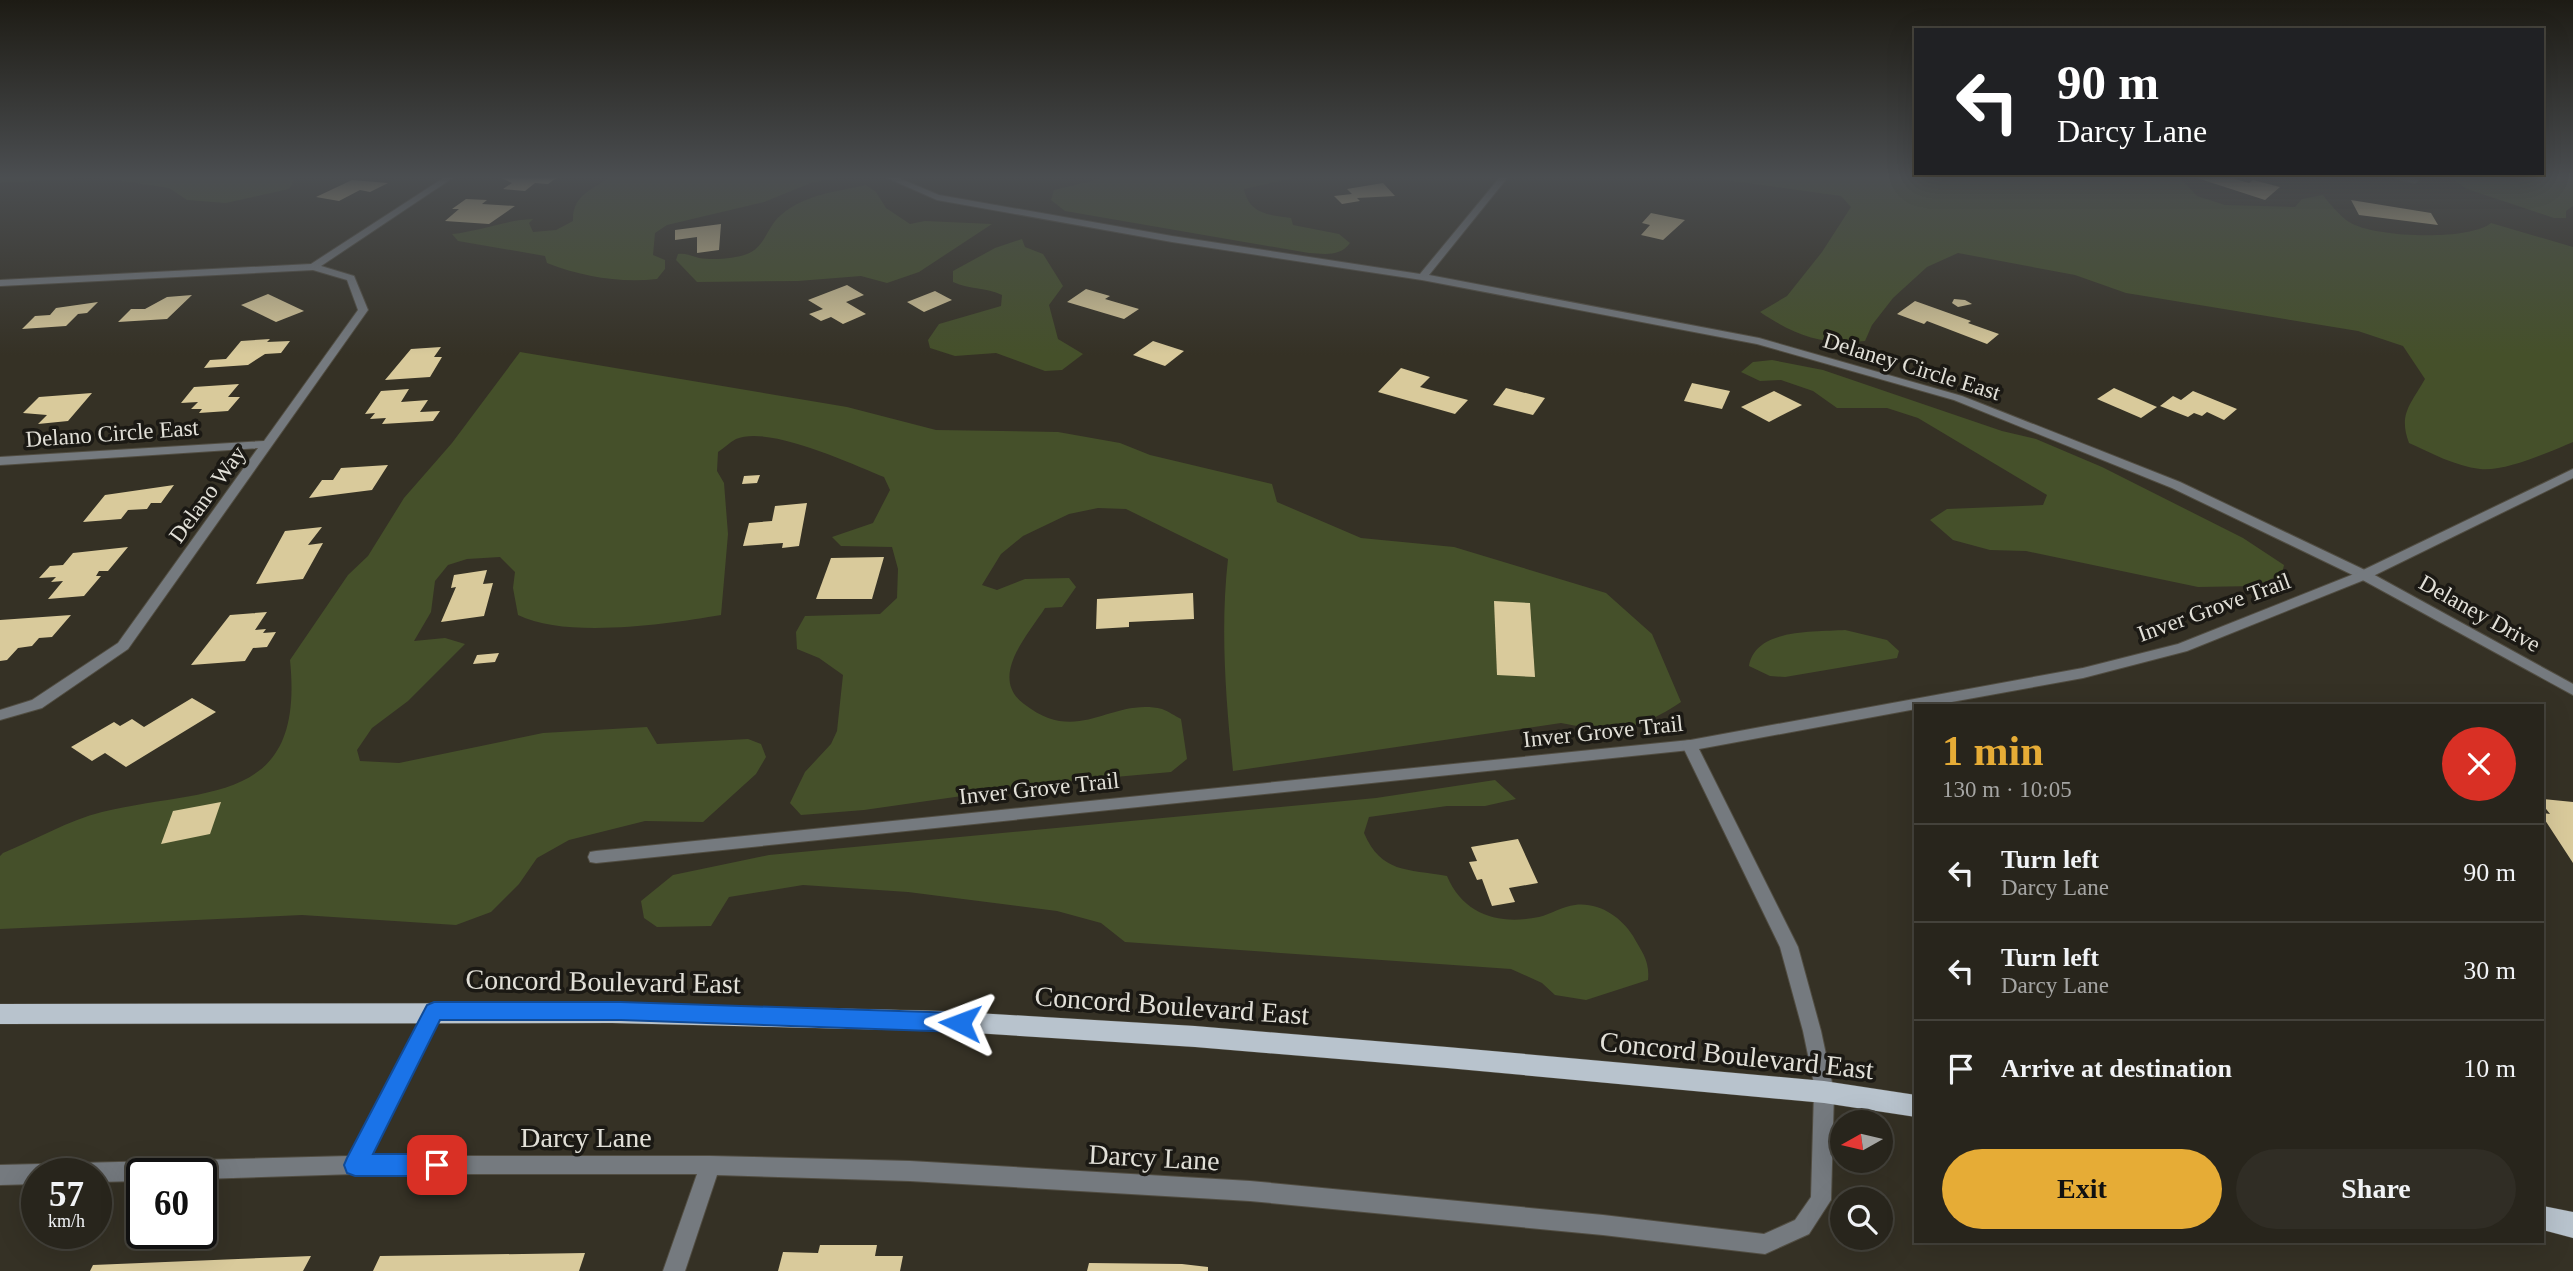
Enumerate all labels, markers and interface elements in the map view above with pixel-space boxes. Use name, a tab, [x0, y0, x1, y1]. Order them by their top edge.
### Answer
text: 90 m	[2057, 55, 2159, 110]
icon: left	[1942, 56, 2033, 147]
text: Darcy Lane	[2057, 113, 2207, 149]
street label: Delaney Circle East	[1820, 328, 2004, 405]
street label: Delano Circle East	[25, 415, 200, 452]
street label: Delano Way	[164, 441, 251, 547]
street label: Inver Grove Trail	[2134, 568, 2294, 647]
street label: Delaney Drive	[2415, 570, 2545, 657]
street label: Inver Grove Trail	[1522, 711, 1684, 752]
button: close	[2442, 727, 2516, 801]
text: 1 min	[1942, 728, 2044, 774]
street label: Inver Grove Trail	[958, 768, 1120, 809]
text: 130 m · 10:05	[1942, 777, 2072, 802]
text: Turn left	[2001, 845, 2099, 874]
icon: left	[1942, 854, 1980, 892]
text: 90 m	[2463, 858, 2516, 887]
text: Darcy Lane	[2001, 875, 2109, 900]
text: Turn left	[2001, 943, 2099, 972]
icon: left	[1942, 952, 1980, 990]
text: 30 m	[2463, 956, 2516, 985]
street label: Concord Boulevard East	[465, 964, 741, 999]
text: Darcy Lane	[2001, 973, 2109, 998]
street label: Concord Boulevard East	[1034, 980, 1311, 1031]
position arrow	[923, 986, 997, 1060]
street label: Concord Boulevard East	[1598, 1026, 1876, 1085]
icon: arrive	[1942, 1050, 1980, 1088]
text: Arrive at destination	[2001, 1054, 2232, 1083]
text: 10 m	[2463, 1054, 2516, 1083]
north arrow	[1830, 1110, 1894, 1172]
map controls	[1830, 1110, 1893, 1250]
street label: Darcy Lane	[520, 1122, 652, 1153]
pin	[407, 1135, 467, 1195]
street label: Darcy Lane	[1088, 1139, 1220, 1176]
icon: arrive	[418, 1146, 456, 1184]
button: Exit	[1942, 1149, 2222, 1229]
button: Share	[2236, 1149, 2516, 1229]
speed limit sign: 60	[126, 1158, 217, 1249]
text: 57	[49, 1175, 84, 1214]
button: search	[1830, 1187, 1893, 1250]
text: km/h	[48, 1211, 85, 1231]

